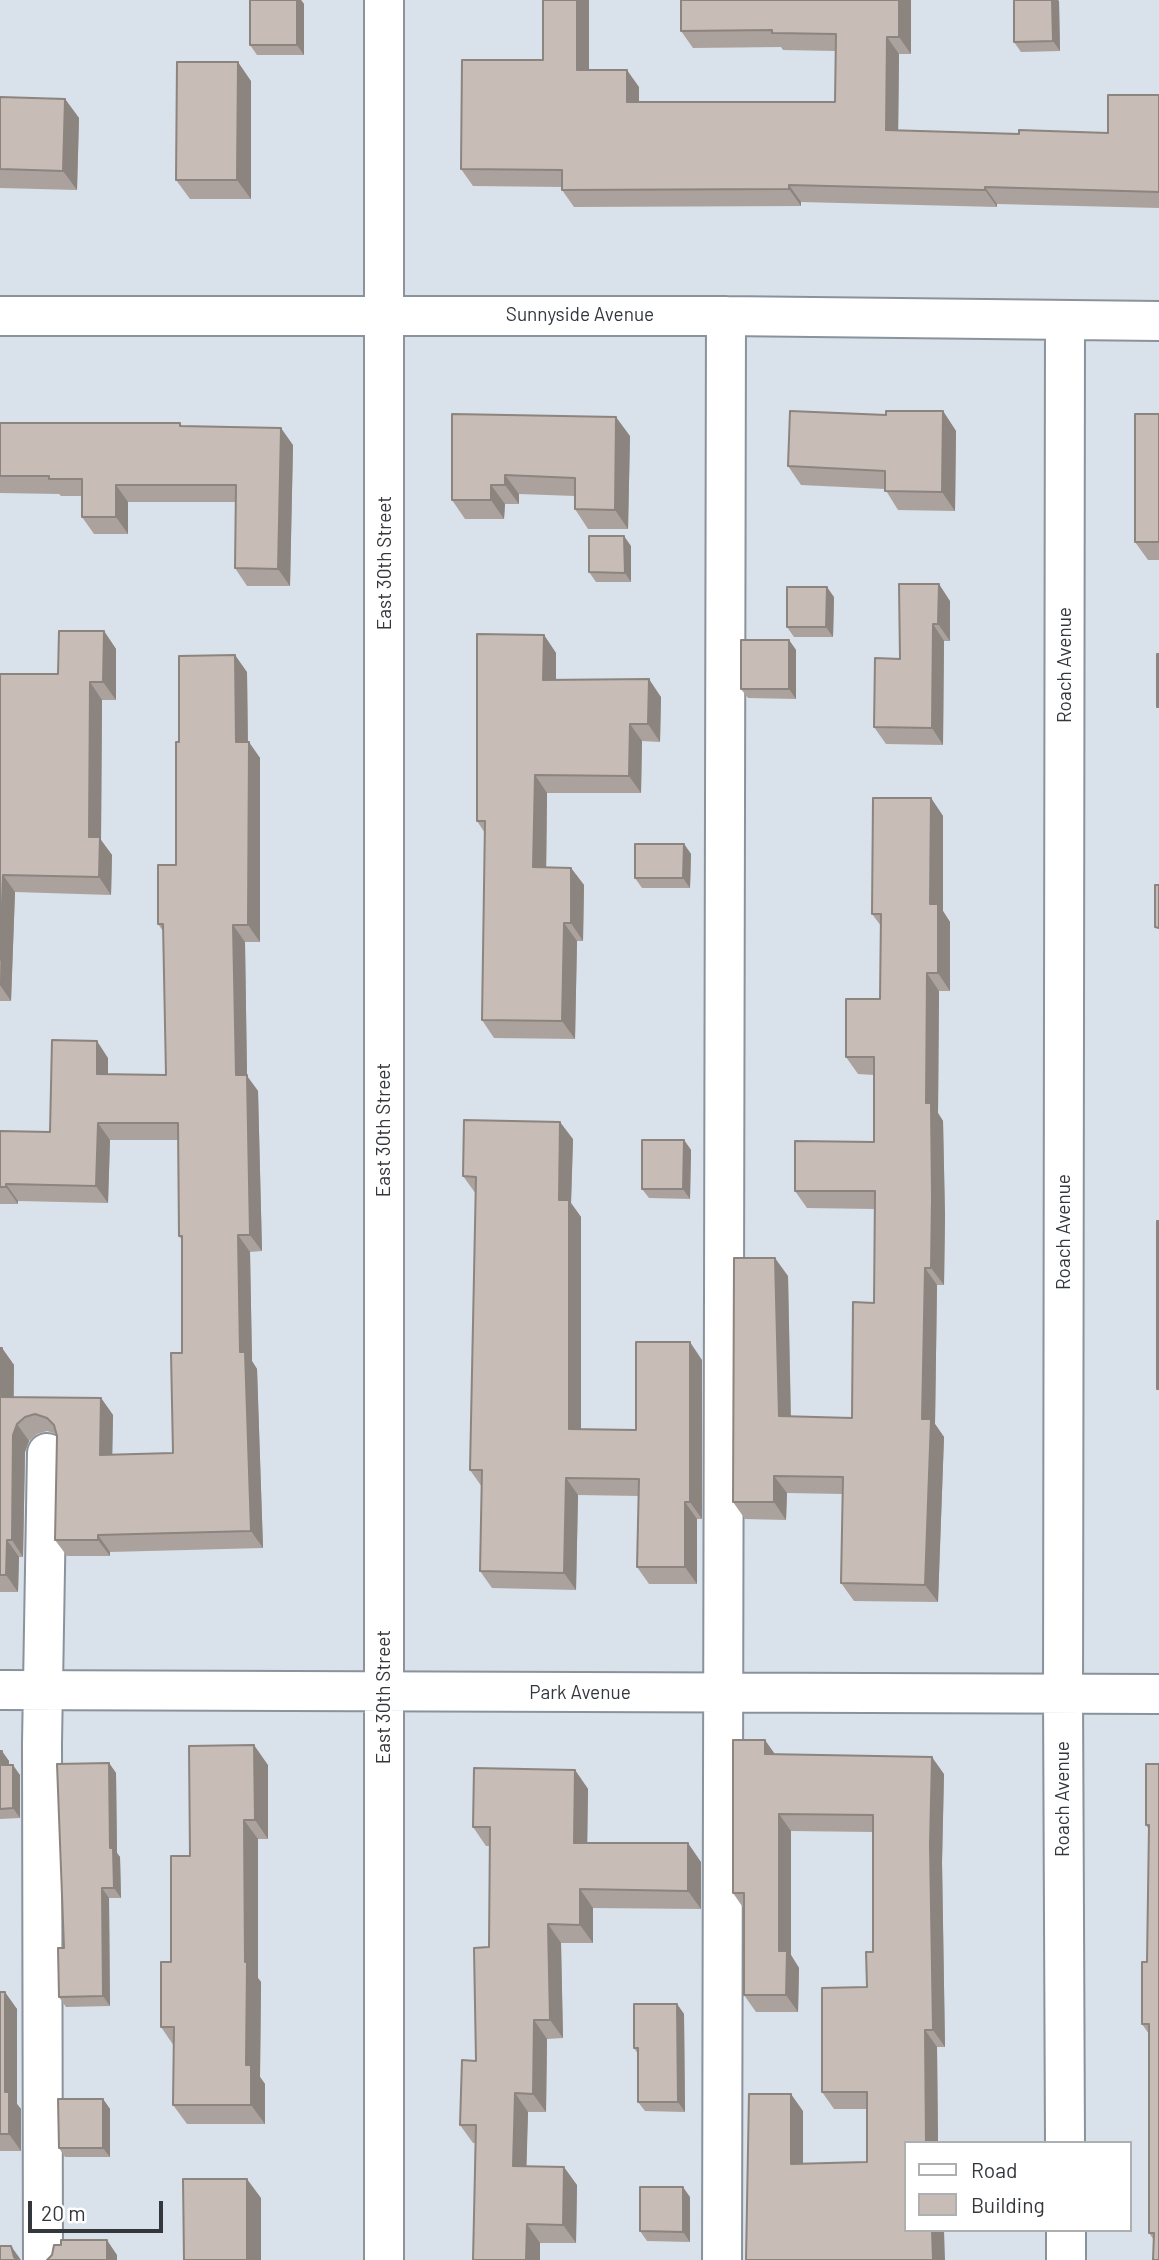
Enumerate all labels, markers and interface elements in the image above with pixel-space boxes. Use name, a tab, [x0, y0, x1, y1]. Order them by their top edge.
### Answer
street label: Sunnyside Avenue	[506, 304, 654, 326]
street label: East 30th Street	[374, 496, 396, 630]
street label: Roach Avenue	[1054, 607, 1076, 723]
street label: East 30th Street	[373, 1063, 395, 1197]
street label: Roach Avenue	[1053, 1174, 1075, 1290]
street label: East 30th Street	[373, 1630, 395, 1764]
street label: Park Avenue	[529, 1682, 631, 1704]
street label: Roach Avenue	[1052, 1741, 1074, 1857]
legend	[904, 2141, 1131, 2232]
text: Road	[971, 2157, 1017, 2182]
scale bar	[32, 2186, 166, 2230]
text: Building	[971, 2192, 1045, 2217]
text: 20 m	[41, 2200, 86, 2225]

